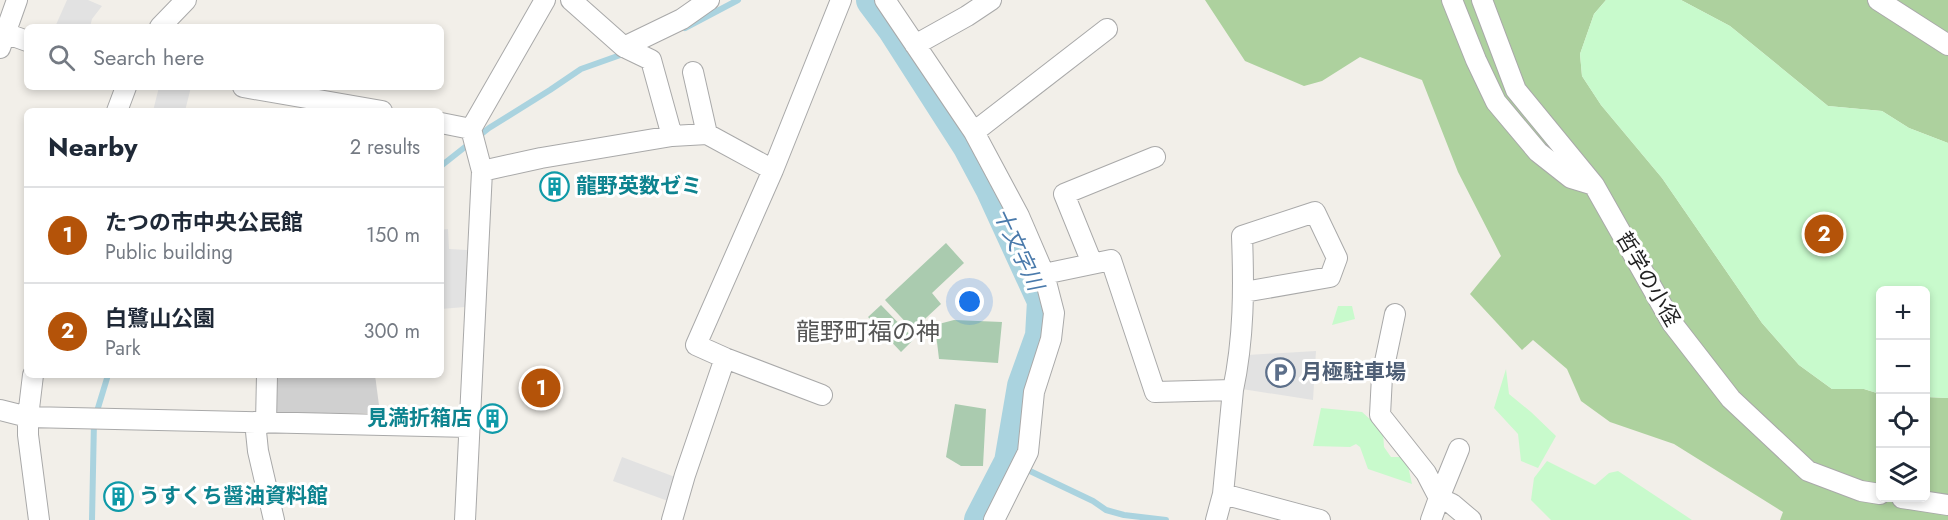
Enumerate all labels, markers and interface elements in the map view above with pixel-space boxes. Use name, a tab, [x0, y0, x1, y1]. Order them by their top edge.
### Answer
search box	[24, 24, 444, 90]
icon: search	[45, 41, 78, 74]
text: Search here	[93, 41, 204, 73]
text: Nearby	[48, 128, 137, 166]
text: 2 results	[350, 133, 420, 162]
building icon: 龍野英数ゼミ	[539, 170, 571, 202]
place label: 龍野英数ゼミ	[576, 171, 702, 201]
water label: 十文字川	[986, 202, 1053, 297]
text: たつの市中央公民館	[105, 206, 303, 238]
pin: 2	[1804, 212, 1844, 256]
text: 1	[62, 221, 73, 250]
text: 150 m	[366, 221, 420, 250]
street label: 哲学の小径	[1609, 226, 1687, 332]
text: Public building	[105, 238, 233, 267]
map controls	[1876, 286, 1930, 502]
button: +	[1876, 286, 1930, 340]
your location	[955, 287, 984, 316]
text: 白鷺山公園	[105, 302, 215, 334]
district label: 龍野町福の神	[796, 314, 940, 349]
text: 2	[61, 317, 74, 346]
text: 300 m	[363, 317, 420, 346]
text: Park	[105, 334, 141, 363]
button: −	[1876, 340, 1930, 394]
parking icon: 月極駐車場	[1264, 356, 1296, 388]
place label: 月極駐車場	[1301, 357, 1406, 387]
pin: 1	[522, 366, 560, 410]
button: locate	[1876, 394, 1930, 448]
building icon: 見満折箱店	[477, 402, 509, 434]
place label: 見満折箱店	[367, 403, 472, 433]
button: layers	[1876, 448, 1930, 502]
building icon: うすくち醤油資料館	[102, 480, 134, 512]
place label: うすくち醤油資料館	[139, 481, 328, 511]

